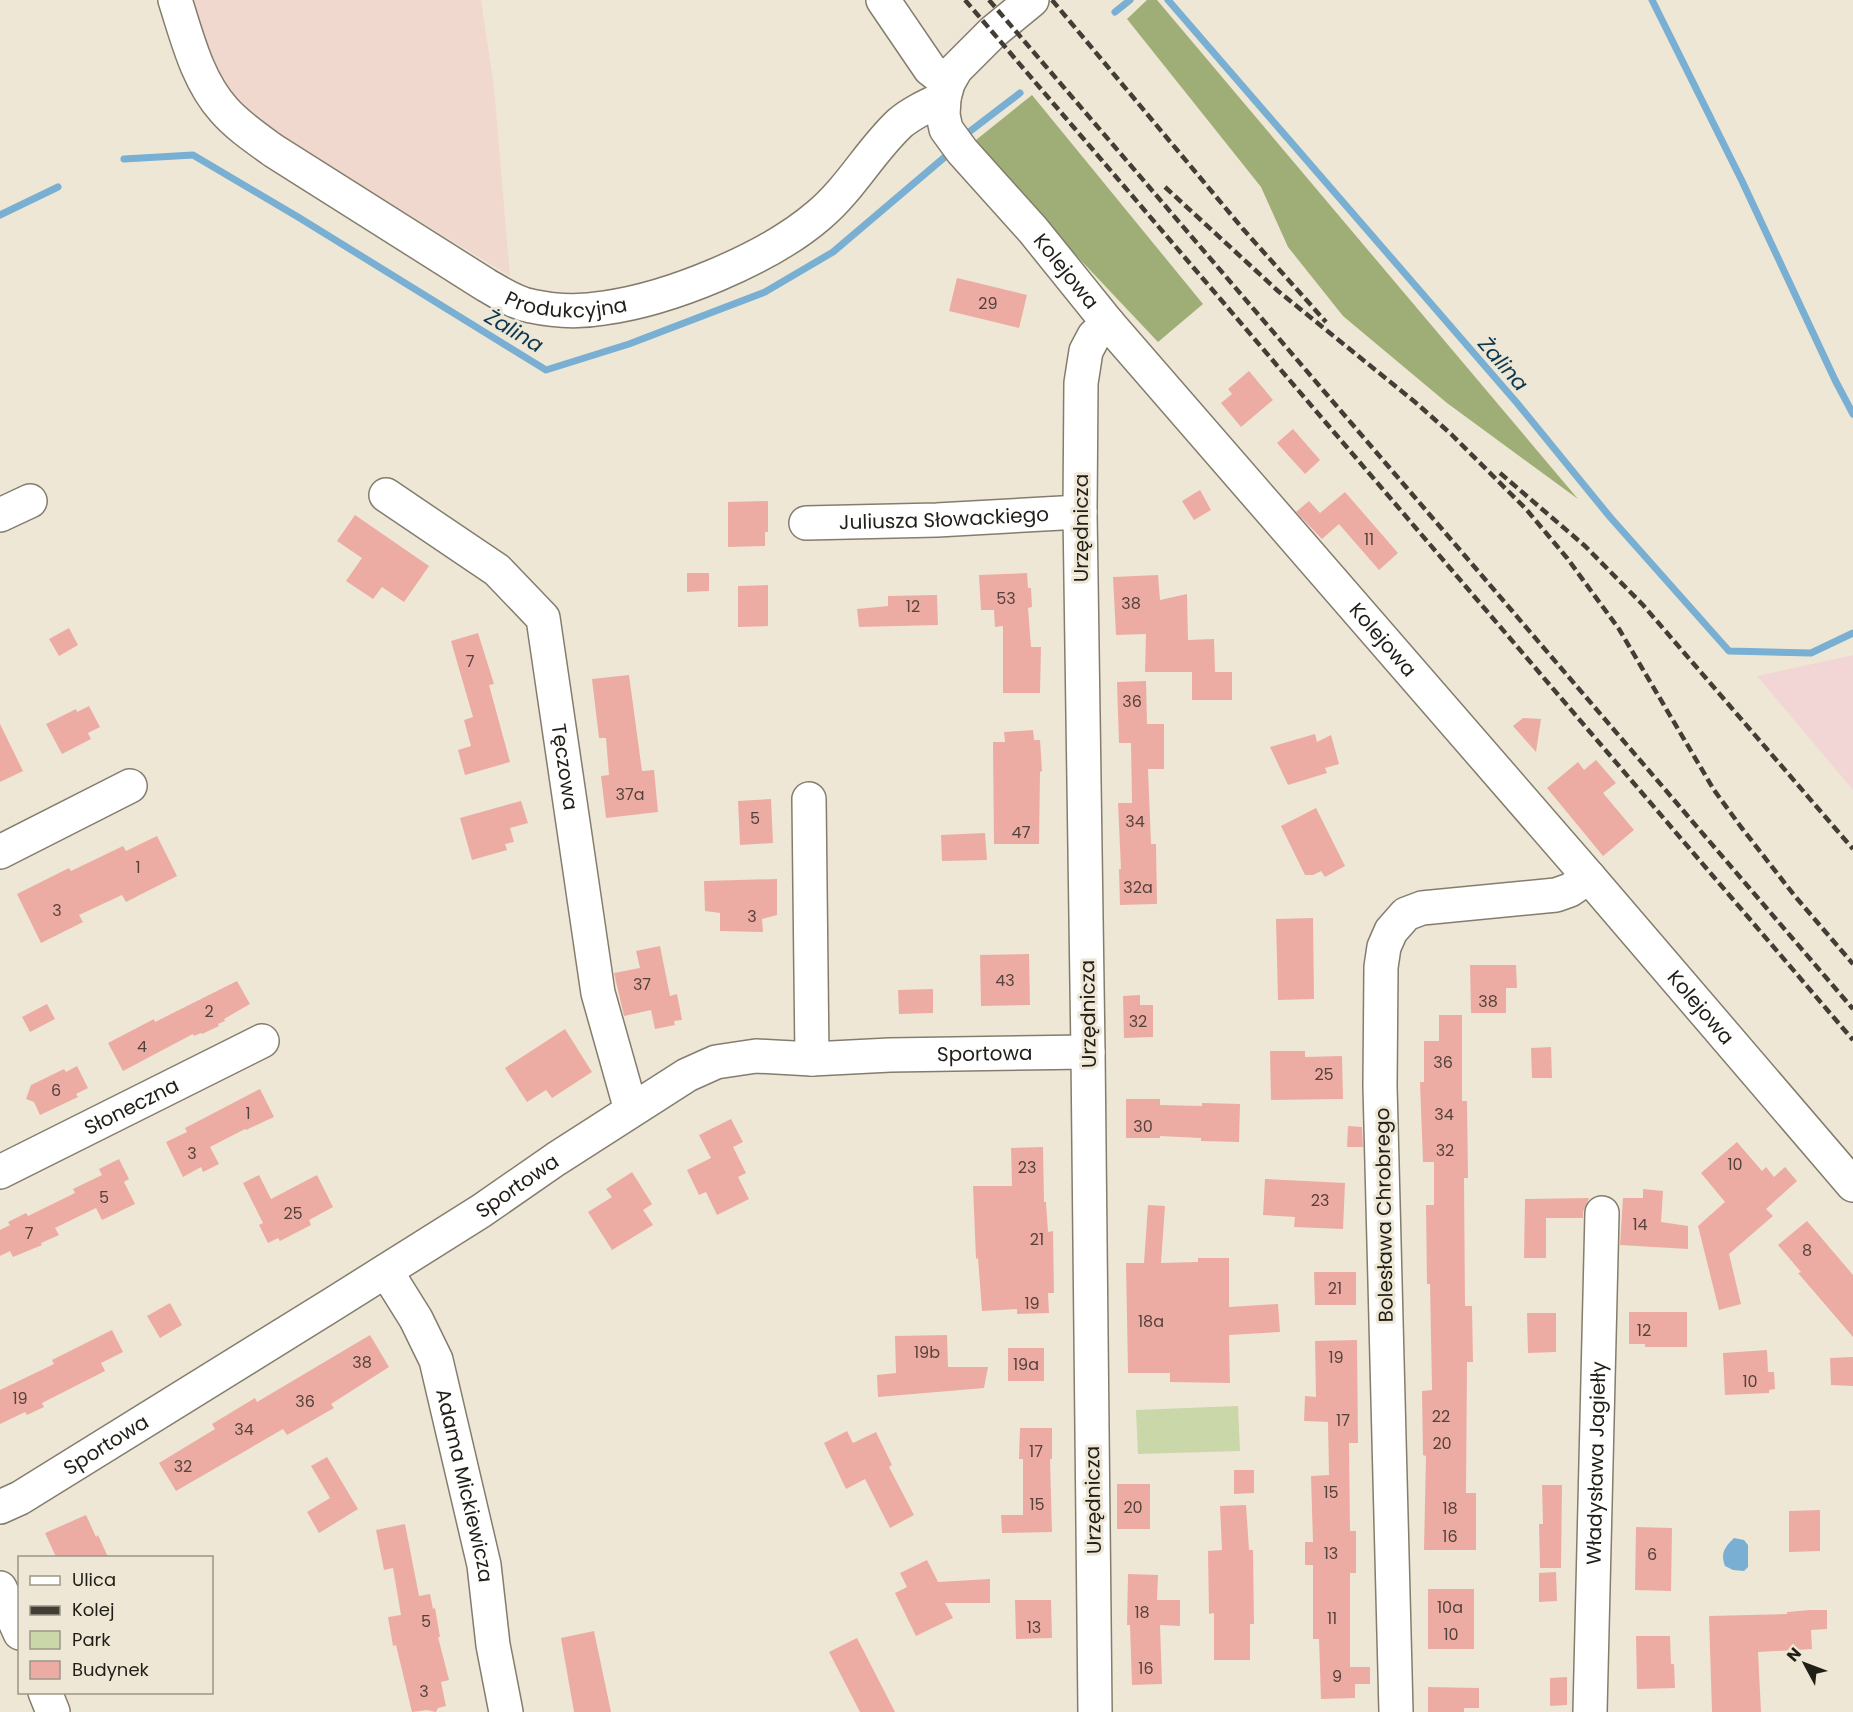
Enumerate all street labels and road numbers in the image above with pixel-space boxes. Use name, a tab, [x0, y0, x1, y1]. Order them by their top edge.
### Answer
street label: Kolejowa	[1027, 227, 1105, 315]
street label: Produkcyjna	[500, 284, 629, 325]
street label: Urzędnicza	[1067, 474, 1095, 582]
street label: Juliusza Słowackiego	[839, 500, 1050, 536]
street label: Kolejowa	[1343, 597, 1423, 683]
street label: Tęczowa	[545, 722, 585, 812]
street label: Urzędnicza	[1073, 960, 1103, 1068]
street label: Kolejowa	[1661, 964, 1741, 1051]
street label: Sportowa	[937, 1039, 1033, 1068]
street label: Słoneczna	[79, 1071, 184, 1142]
street label: Bolesława Chrobrego	[1368, 1107, 1400, 1323]
street label: Sportowa	[470, 1147, 564, 1225]
street label: Władysława Jagiełły	[1580, 1361, 1612, 1565]
street label: Adama Mickiewicza	[429, 1386, 500, 1584]
street label: Sportowa	[58, 1408, 154, 1482]
street label: Urzędnicza	[1078, 1446, 1108, 1554]

